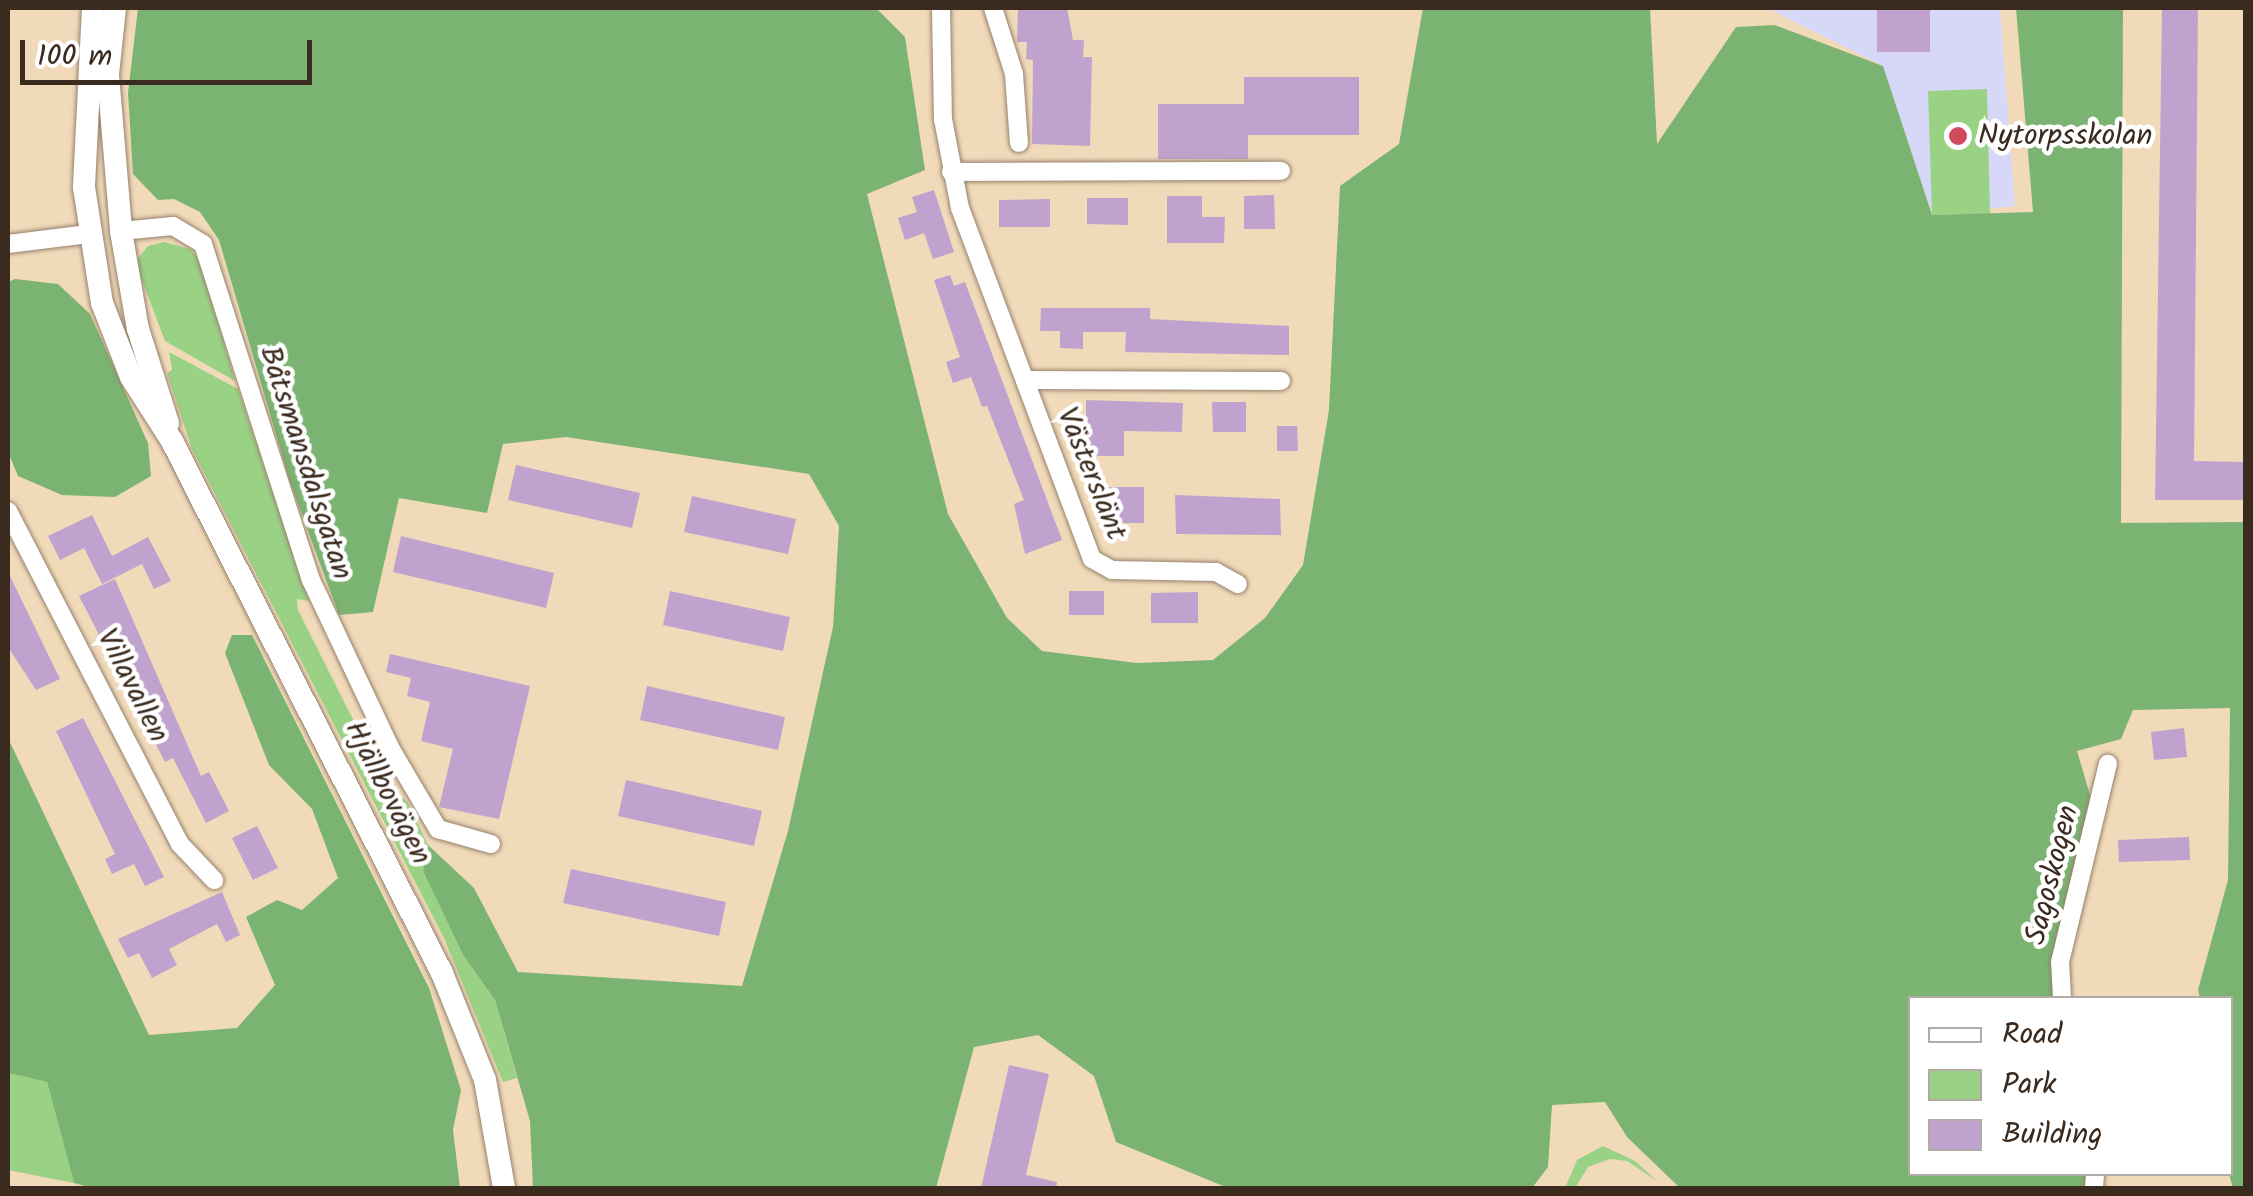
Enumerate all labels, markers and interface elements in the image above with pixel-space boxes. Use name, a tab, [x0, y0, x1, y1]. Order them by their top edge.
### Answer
scale bar	[25, 20, 318, 82]
text: 100 m	[37, 33, 112, 81]
place label: Nytorpsskolan	[1978, 118, 2152, 154]
marker: Nytorpsskolan	[1947, 125, 1969, 147]
street label: Båtsmansdalsgatan	[250, 342, 360, 584]
street label: Västerslänt	[1048, 402, 1134, 546]
street label: Villavallen	[88, 623, 176, 749]
street label: Hjällbovägen	[335, 715, 439, 871]
street label: Sagoskogen	[2018, 802, 2088, 948]
legend	[1908, 996, 2233, 1176]
text: Road	[2002, 1011, 2062, 1059]
text: Park	[2002, 1061, 2056, 1109]
text: Building	[2002, 1111, 2102, 1159]

